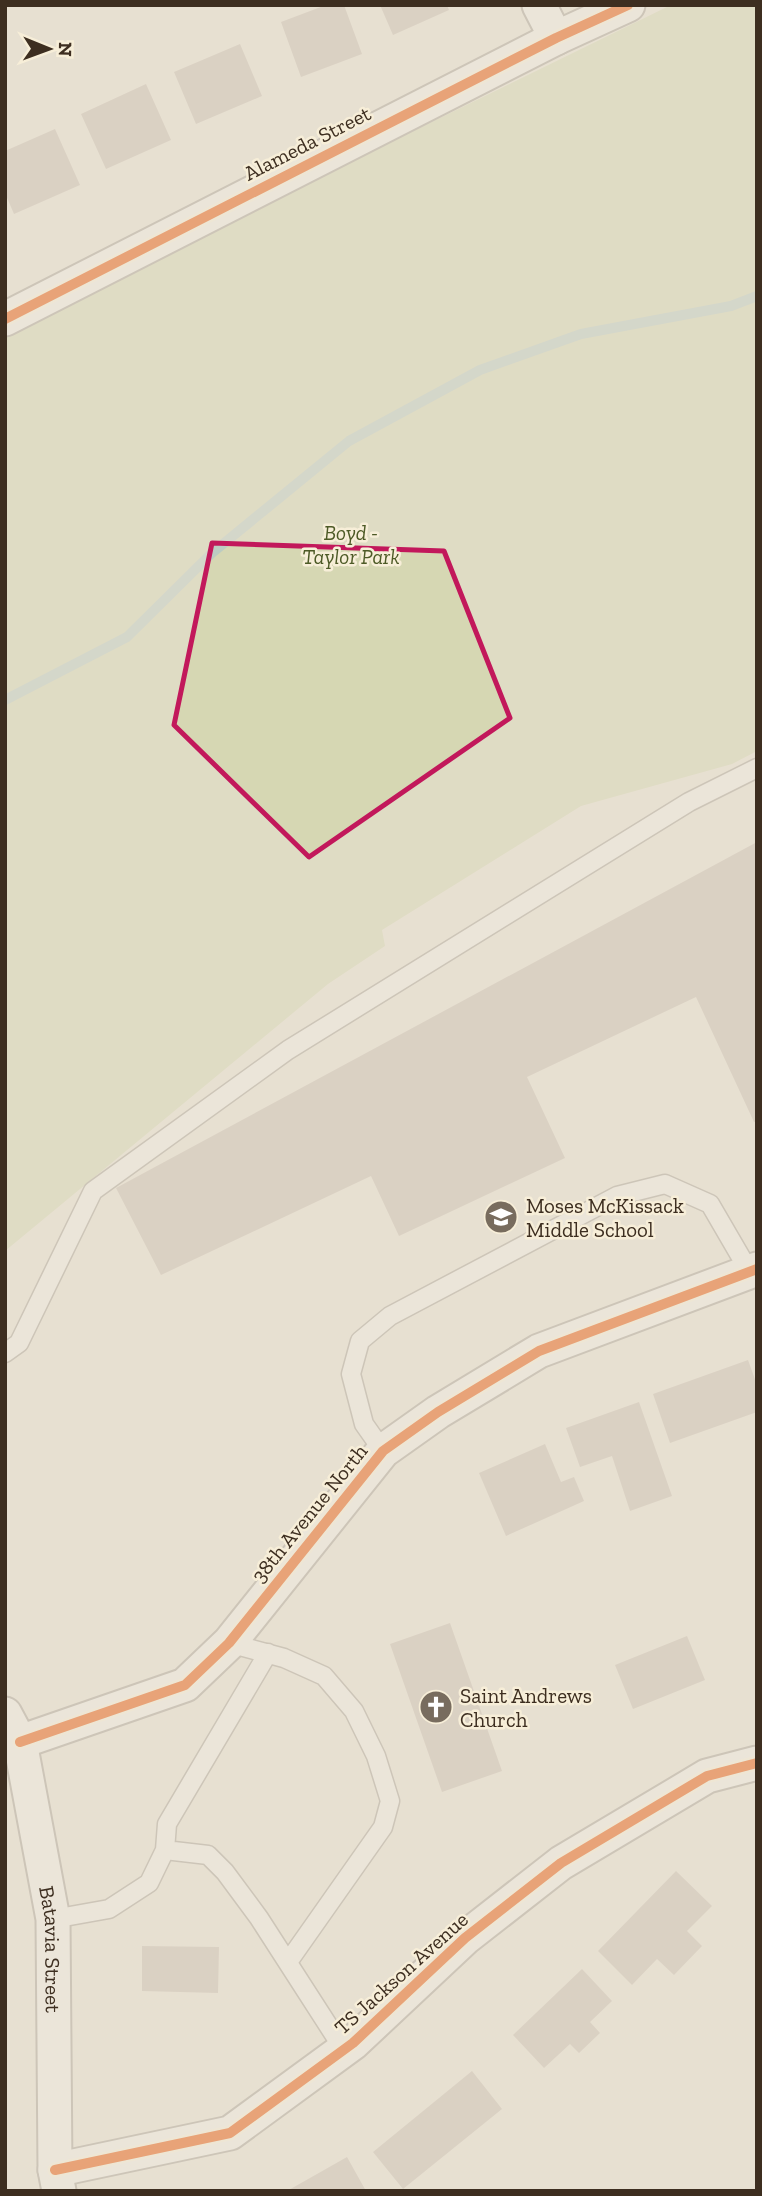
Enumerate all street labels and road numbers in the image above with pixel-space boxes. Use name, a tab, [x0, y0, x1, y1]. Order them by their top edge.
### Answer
street label: Alameda Street	[239, 100, 375, 186]
street label: 38th Avenue North	[246, 1439, 373, 1587]
street label: Batavia Street	[35, 1884, 66, 2013]
street label: TS Jackson Avenue	[329, 1906, 473, 2040]

